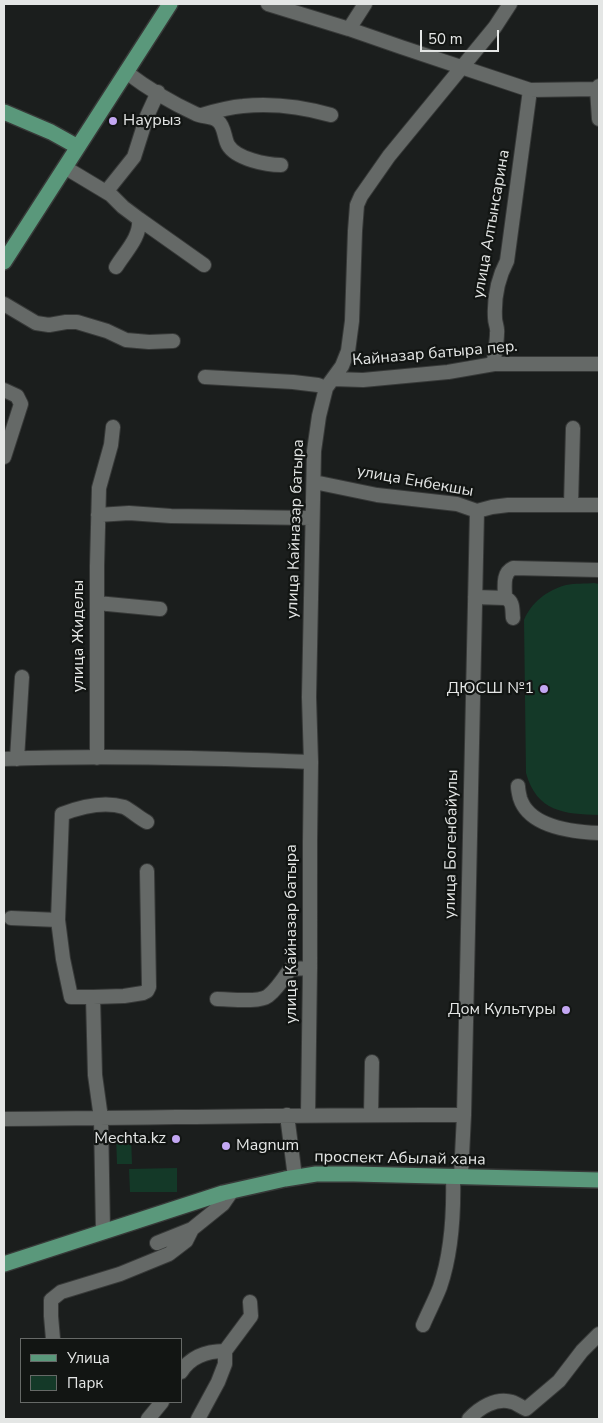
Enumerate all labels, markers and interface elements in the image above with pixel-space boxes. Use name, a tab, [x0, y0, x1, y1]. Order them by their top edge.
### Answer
scale bar	[423, 20, 502, 52]
text: 50 m	[428, 29, 463, 49]
place label: Наурыз	[123, 111, 181, 131]
marker: Наурыз	[107, 115, 119, 127]
street label: улица Алтынсарина	[469, 148, 515, 300]
street label: Кайназар батыра пер.	[351, 337, 519, 371]
street label: улица Кайназар батыра	[283, 439, 309, 619]
street label: улица Енбекшы	[355, 462, 475, 502]
street label: улица Жиделы	[69, 580, 89, 692]
place label: ДЮСШ №1	[447, 679, 534, 699]
marker: ДЮСШ №1	[538, 683, 550, 695]
street label: улица Богенбайулы	[441, 769, 463, 919]
street label: улица Кайназар батыра	[282, 844, 302, 1024]
place label: Дом Культуры	[448, 1000, 556, 1020]
marker: Дом Культуры	[560, 1004, 572, 1016]
place label: Mechta.kz	[94, 1129, 166, 1149]
marker: Mechta.kz	[170, 1133, 182, 1145]
place label: Magnum	[236, 1136, 299, 1156]
marker: Magnum	[220, 1140, 232, 1152]
street label: проспект Абылай хана	[314, 1148, 486, 1170]
legend	[20, 1338, 182, 1403]
text: Улица	[67, 1348, 110, 1368]
text: Парк	[67, 1373, 103, 1393]

